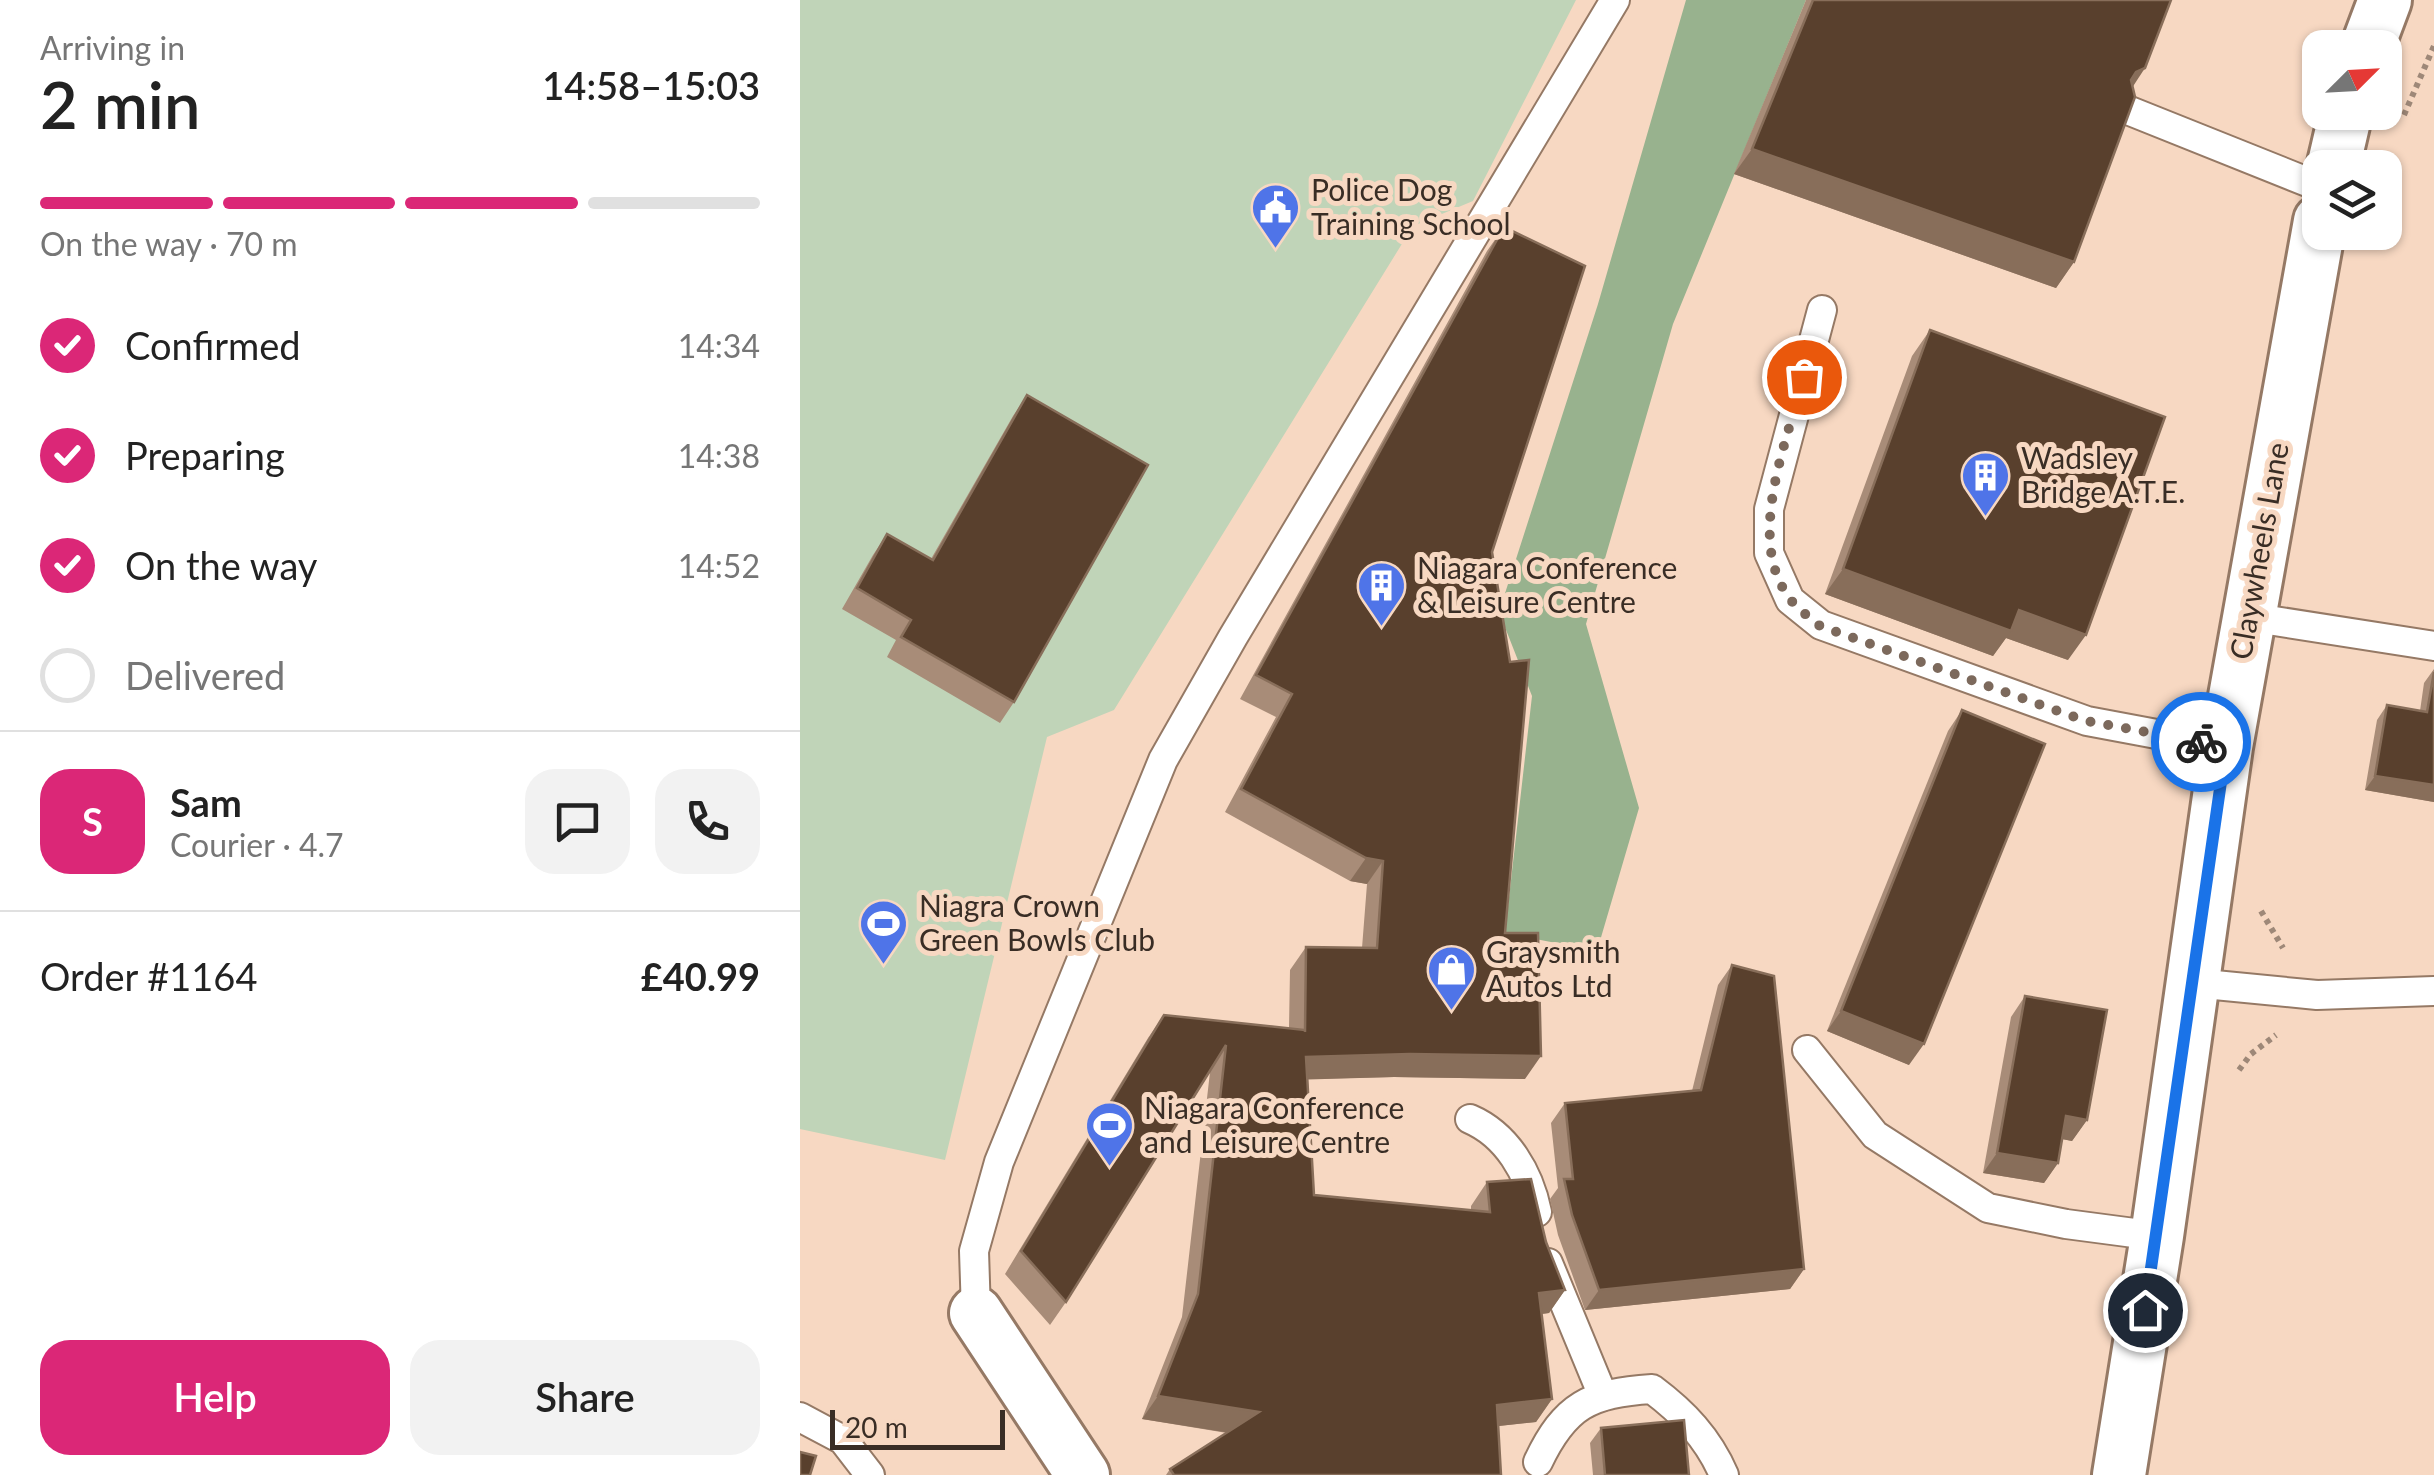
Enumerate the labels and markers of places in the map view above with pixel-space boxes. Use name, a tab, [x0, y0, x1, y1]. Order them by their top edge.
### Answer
place label: Police Dog Training School	[1311, 171, 1511, 241]
public building icon: Police Dog Training School	[1250, 182, 1302, 250]
pin	[1762, 335, 1847, 420]
place label: Wadsley Bridge A.T.E.	[2021, 439, 2185, 509]
building icon: Wadsley Bridge A.T.E.	[1960, 450, 2012, 518]
place label: Niagara Conference & Leisure Centre	[1417, 549, 1677, 619]
building icon: Niagara Conference & Leisure Centre	[1356, 560, 1408, 628]
place label: Niagra Crown Green Bowls Club	[919, 887, 1155, 957]
sports icon: Niagra Crown Green Bowls Club	[858, 898, 910, 966]
place label: Graysmith Autos Ltd	[1486, 933, 1620, 1003]
shop icon: Graysmith Autos Ltd	[1425, 944, 1477, 1012]
place label: Niagara Conference and Leisure Centre	[1144, 1089, 1404, 1159]
sports icon: Niagara Conference and Leisure Centre	[1083, 1100, 1135, 1168]
pin	[2103, 1268, 2188, 1353]

